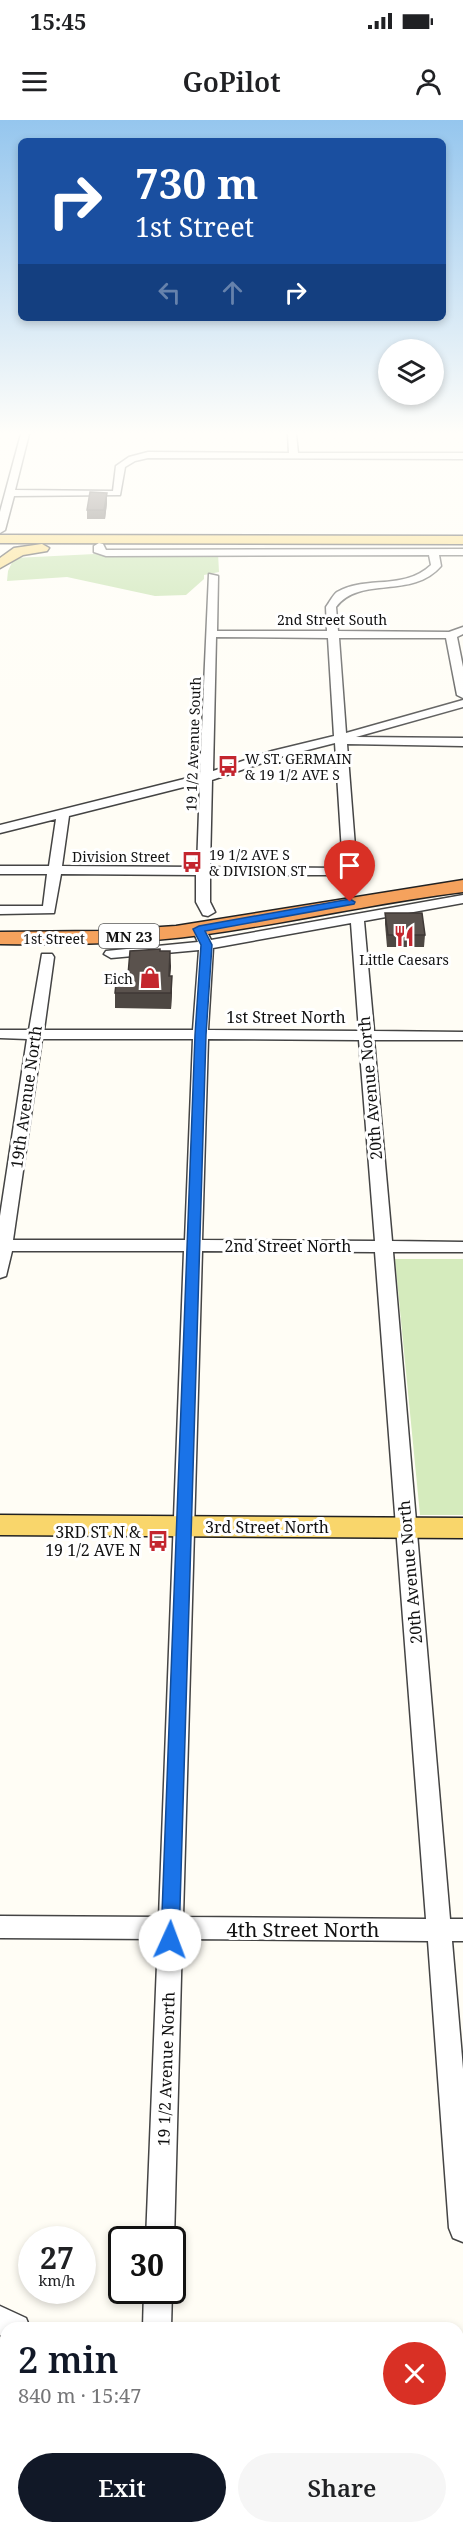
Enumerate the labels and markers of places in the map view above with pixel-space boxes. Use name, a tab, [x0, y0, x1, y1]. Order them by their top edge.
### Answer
place label: W ST. GERMAIN & 19 1/2 AVE S	[245, 749, 352, 784]
bus stop icon: W ST. GERMAIN & 19 1/2 AVE S	[216, 754, 240, 778]
pin	[324, 840, 375, 902]
place label: 19 1/2 AVE S & DIVISION ST	[209, 845, 307, 880]
bus stop icon: 19 1/2 AVE S & DIVISION ST	[180, 850, 204, 874]
restaurant icon: Little Caesars	[392, 924, 416, 948]
place label: Little Caesars	[359, 950, 449, 969]
shop icon: Eich	[138, 966, 162, 990]
place label: Eich	[104, 969, 133, 988]
place label: 3RD ST N & 19 1/2 AVE N	[45, 1521, 141, 1561]
bus stop icon: 3RD ST N & 19 1/2 AVE N	[146, 1529, 170, 1553]

